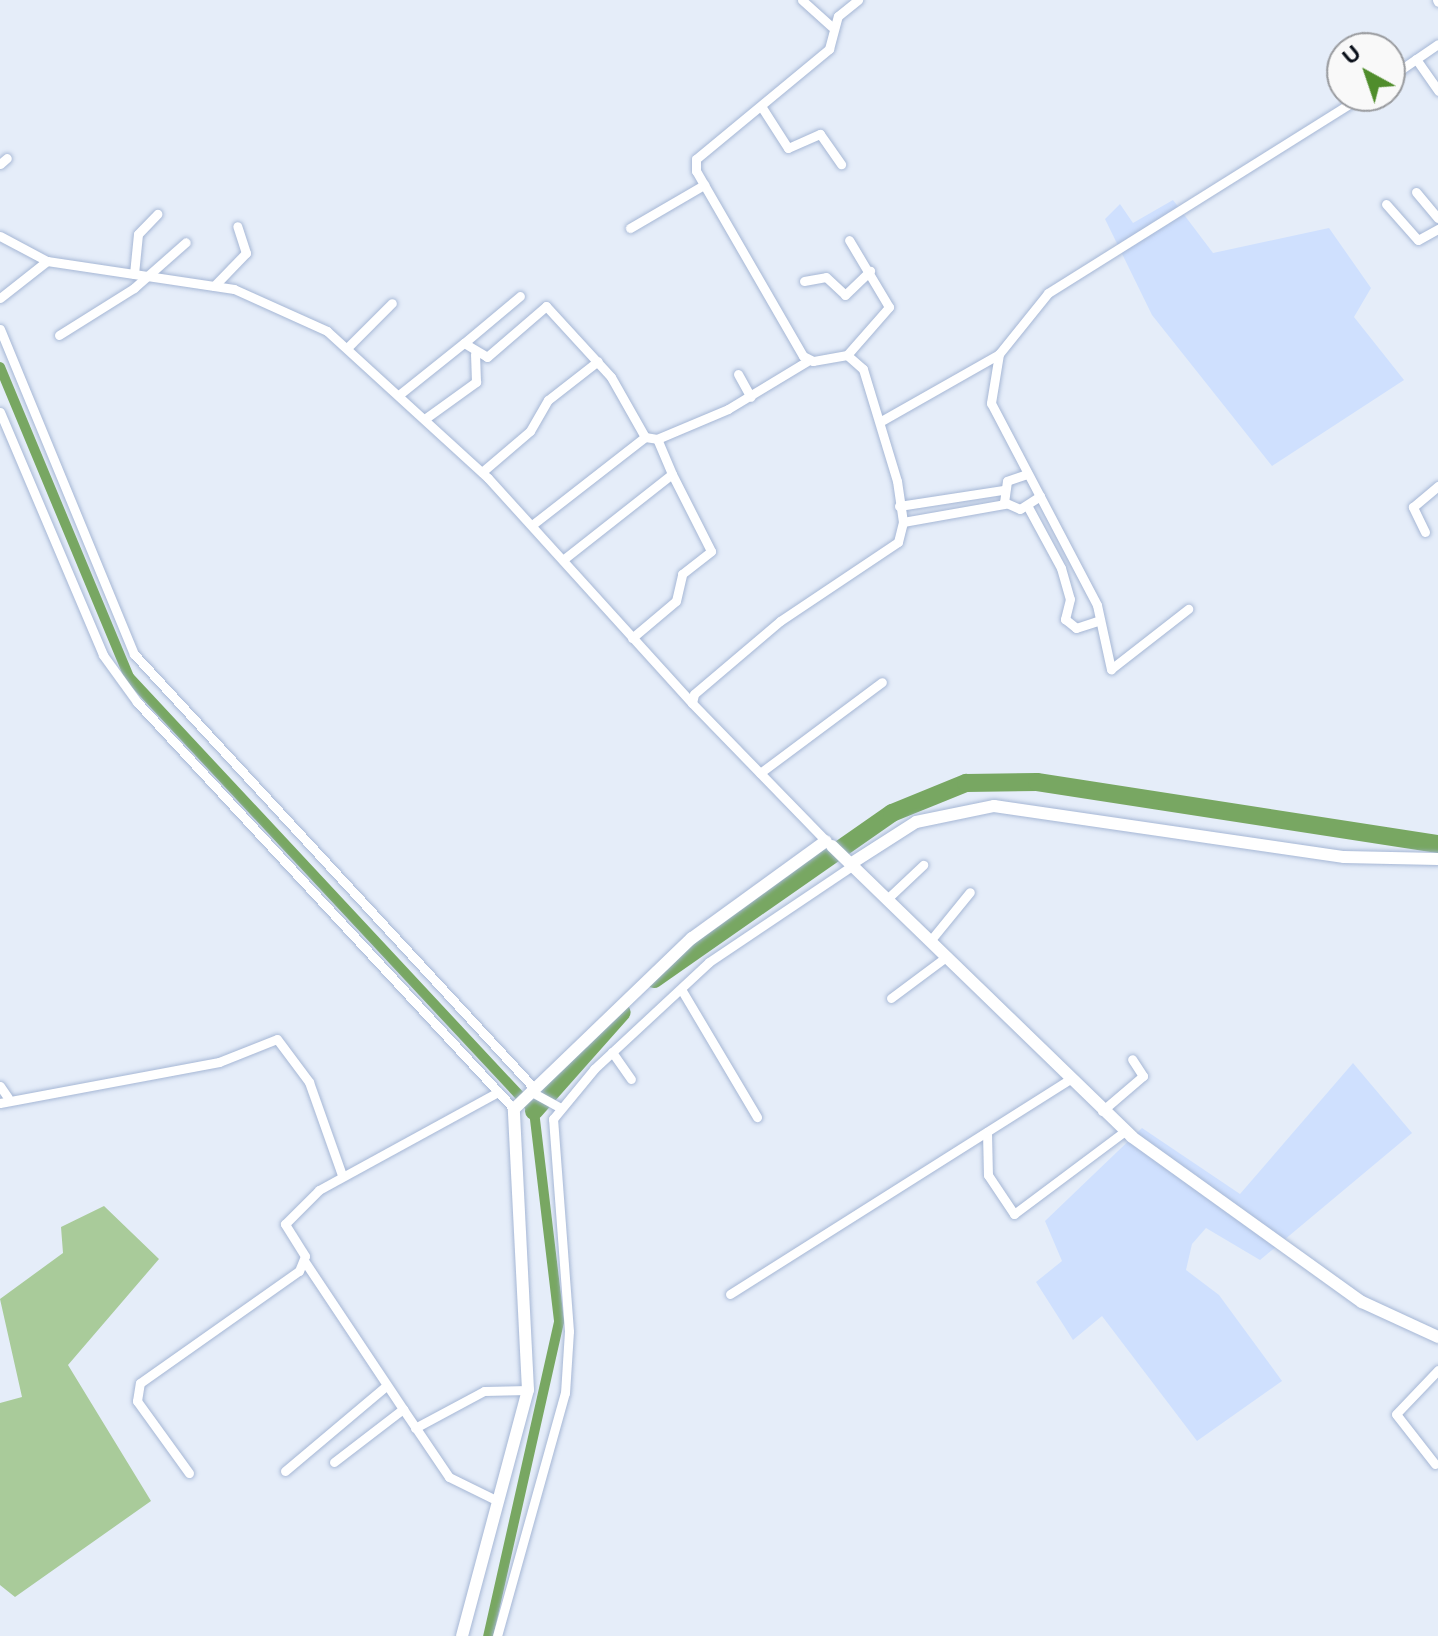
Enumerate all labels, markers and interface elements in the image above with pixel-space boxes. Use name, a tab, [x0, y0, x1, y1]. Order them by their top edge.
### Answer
north arrow	[1326, 32, 1406, 112]
text: U	[1337, 40, 1366, 69]

